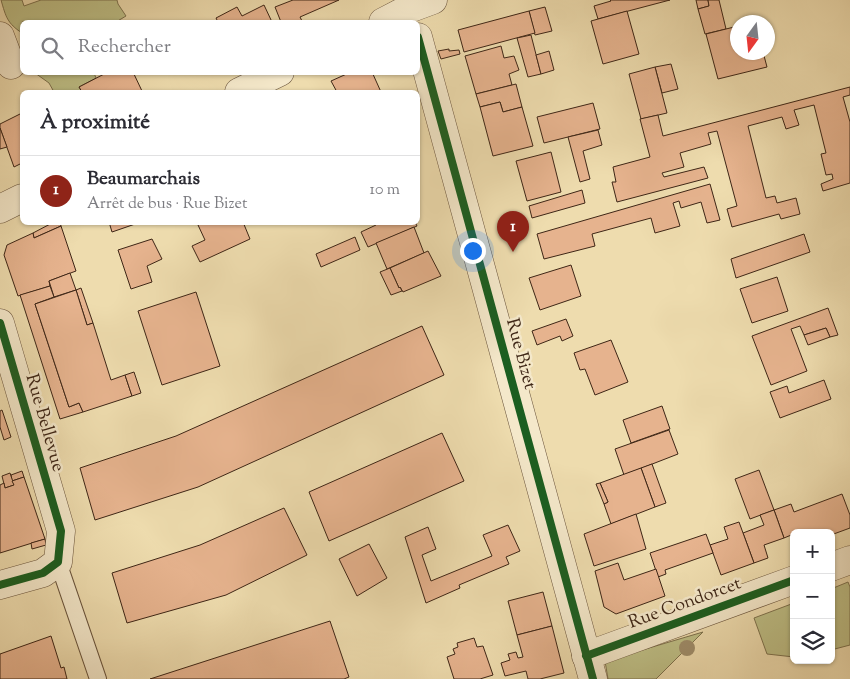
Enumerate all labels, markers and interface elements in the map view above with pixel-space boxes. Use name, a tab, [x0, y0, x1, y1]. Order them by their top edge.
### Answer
north arrow	[730, 15, 775, 60]
search box	[20, 20, 420, 75]
icon: search	[38, 34, 66, 62]
text: Rechercher	[78, 34, 171, 61]
text: À proximité	[40, 108, 150, 138]
text: Beaumarchais	[87, 166, 200, 193]
text: 1	[53, 179, 59, 202]
text: 10 m	[370, 179, 400, 202]
text: Arrêt de bus · Rue Bizet	[87, 193, 247, 216]
pin: 1	[497, 211, 529, 252]
your location	[460, 238, 486, 264]
street label: Rue Bizet	[498, 316, 542, 392]
street label: Rue Bellevue	[18, 371, 70, 475]
map controls	[790, 529, 835, 664]
button: +	[790, 529, 835, 574]
street label: Rue Condorcet	[625, 572, 745, 636]
button: −	[790, 574, 835, 619]
button: layers	[790, 619, 835, 664]

